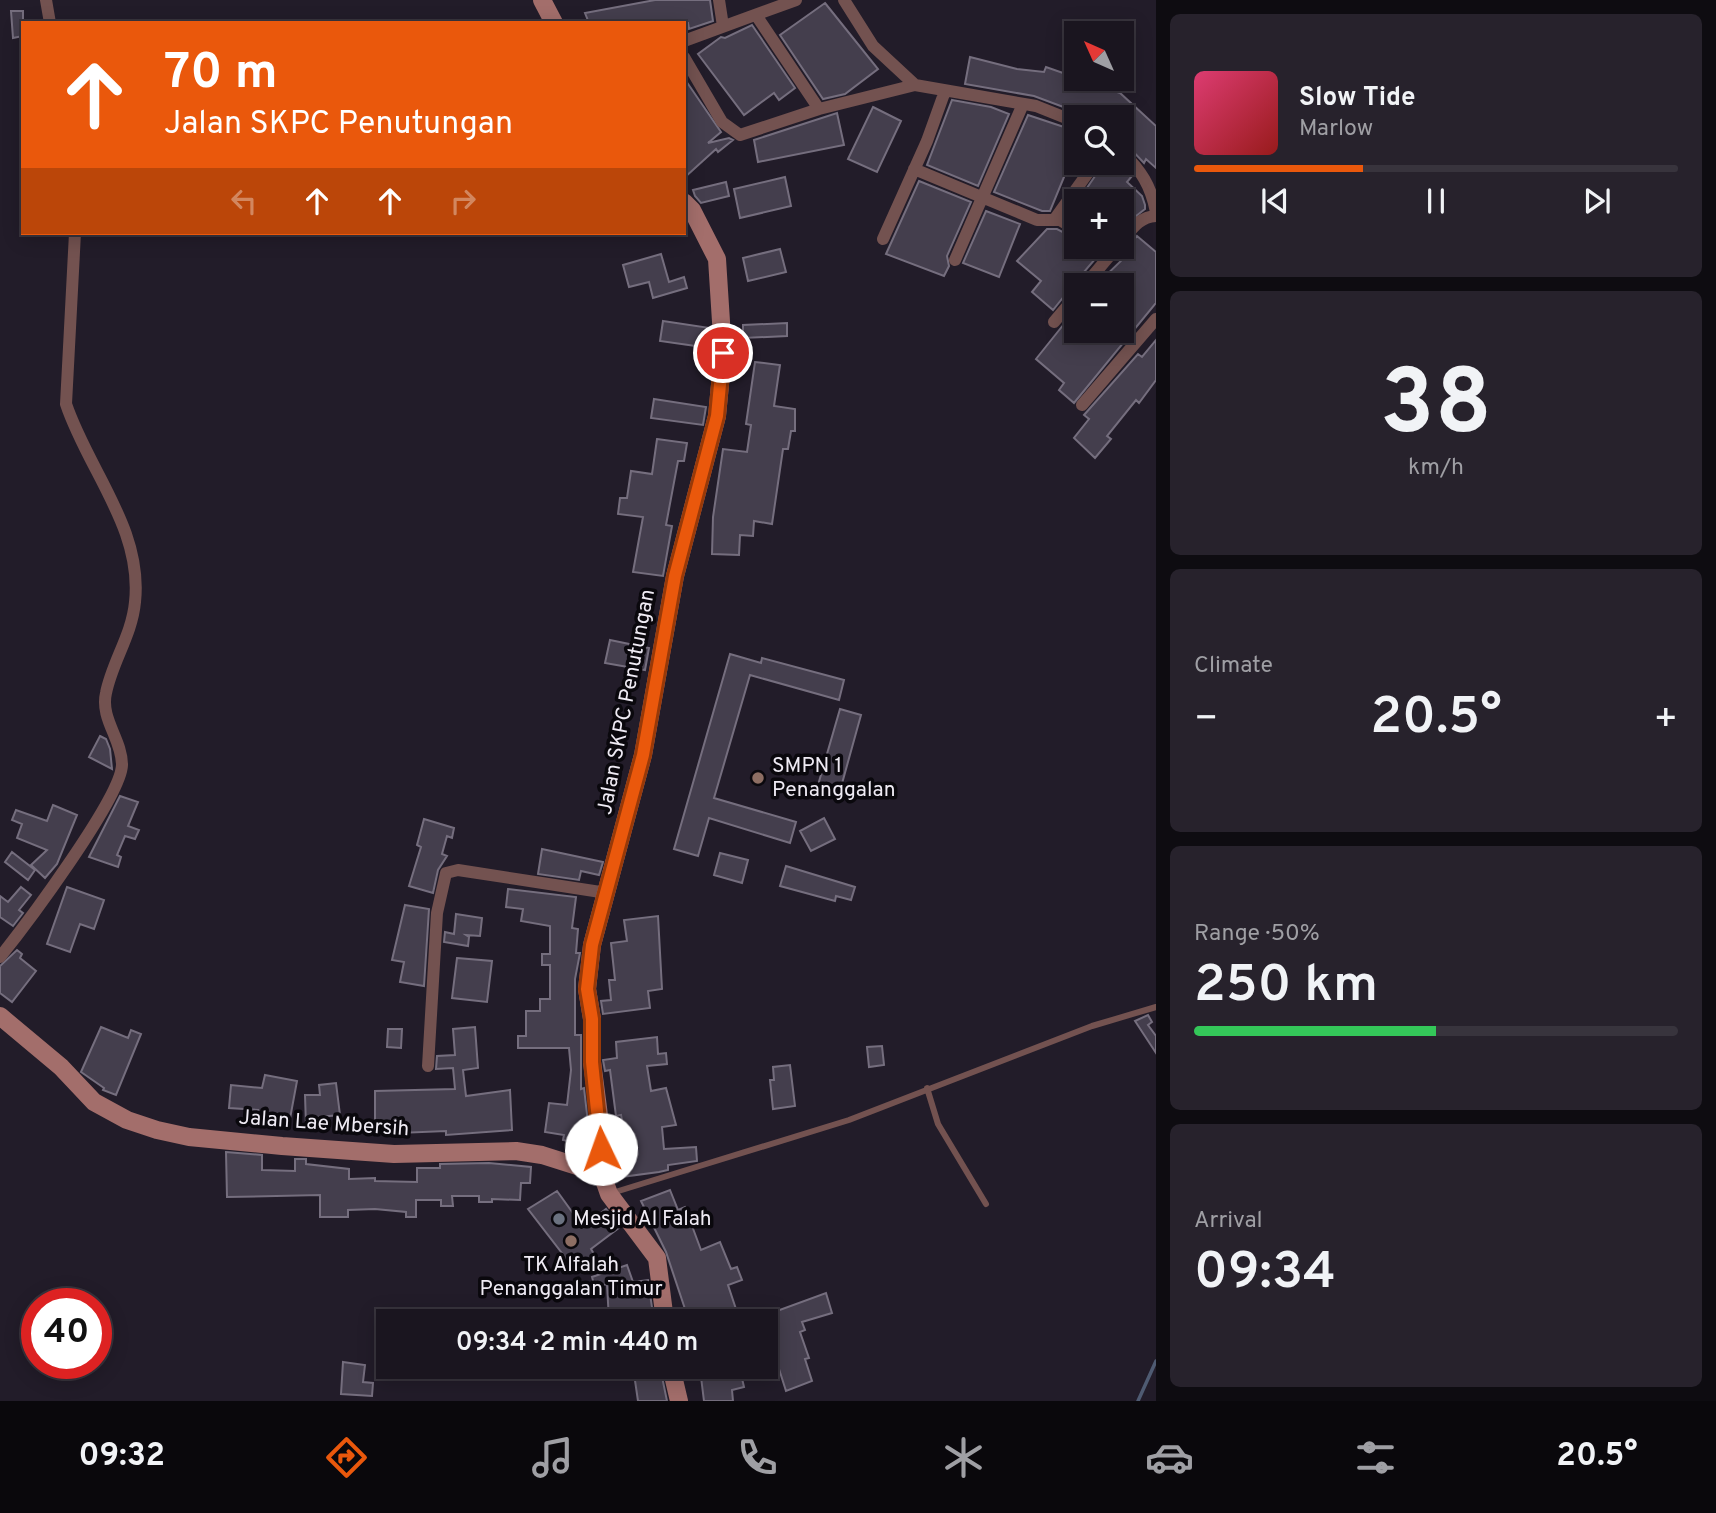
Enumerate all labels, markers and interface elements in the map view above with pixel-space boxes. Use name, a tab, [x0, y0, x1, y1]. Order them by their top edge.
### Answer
north arrow	[1064, 21, 1134, 91]
map controls	[1064, 21, 1134, 343]
text: 70 m	[164, 44, 278, 106]
icon: ahead	[49, 49, 140, 140]
text: Slow Tide	[1299, 82, 1416, 115]
text: Jalan SKPC Penutungan	[164, 105, 513, 145]
button: search	[1064, 105, 1134, 175]
text: Marlow	[1299, 115, 1373, 144]
icon: left	[225, 182, 263, 220]
icon: ahead	[298, 182, 336, 220]
icon: ahead	[371, 182, 409, 220]
icon: right	[444, 182, 482, 220]
icon: previous	[1256, 182, 1294, 220]
icon: pause	[1417, 182, 1455, 220]
icon: next	[1578, 182, 1616, 220]
button: +	[1064, 189, 1134, 259]
button: −	[1064, 273, 1134, 343]
pin	[693, 323, 753, 383]
icon: arrive	[704, 334, 742, 372]
text: 38	[1380, 351, 1492, 466]
text: km/h	[1408, 454, 1464, 483]
street label: Jalan SKPC Penutungan	[592, 587, 662, 817]
text: Climate	[1194, 652, 1273, 681]
text: 20.5°	[1370, 686, 1502, 752]
text: −	[1194, 696, 1219, 745]
text: +	[1653, 696, 1678, 745]
place label: SMPN 1 Penanggalan	[772, 753, 896, 804]
marker: SMPN 1 Penanggalan	[750, 770, 766, 786]
text: Range · 50%	[1194, 920, 1320, 949]
text: 250 km	[1194, 954, 1378, 1020]
street label: Jalan Lae Mbersih	[238, 1105, 410, 1143]
position arrow	[564, 1112, 638, 1186]
place label: Mesjid Al Falah	[573, 1206, 712, 1233]
text: Arrival	[1194, 1207, 1263, 1236]
marker: Mesjid Al Falah	[551, 1211, 567, 1227]
marker: TK Alfalah Penanggalan Timur	[563, 1233, 579, 1249]
text: 09:34	[1194, 1241, 1336, 1307]
place label: TK Alfalah Penanggalan Timur	[479, 1252, 663, 1303]
speed limit sign: 40	[21, 1288, 112, 1379]
text: 09:34 · 2 min · 440 m	[456, 1327, 698, 1360]
icon: directions	[322, 1433, 371, 1482]
icon: music	[528, 1433, 577, 1482]
icon: phone	[733, 1433, 782, 1482]
icon: climate	[939, 1433, 988, 1482]
icon: car	[1145, 1433, 1194, 1482]
icon: filters	[1351, 1433, 1400, 1482]
text: 09:32	[78, 1437, 165, 1477]
text: 20.5°	[1556, 1437, 1638, 1477]

